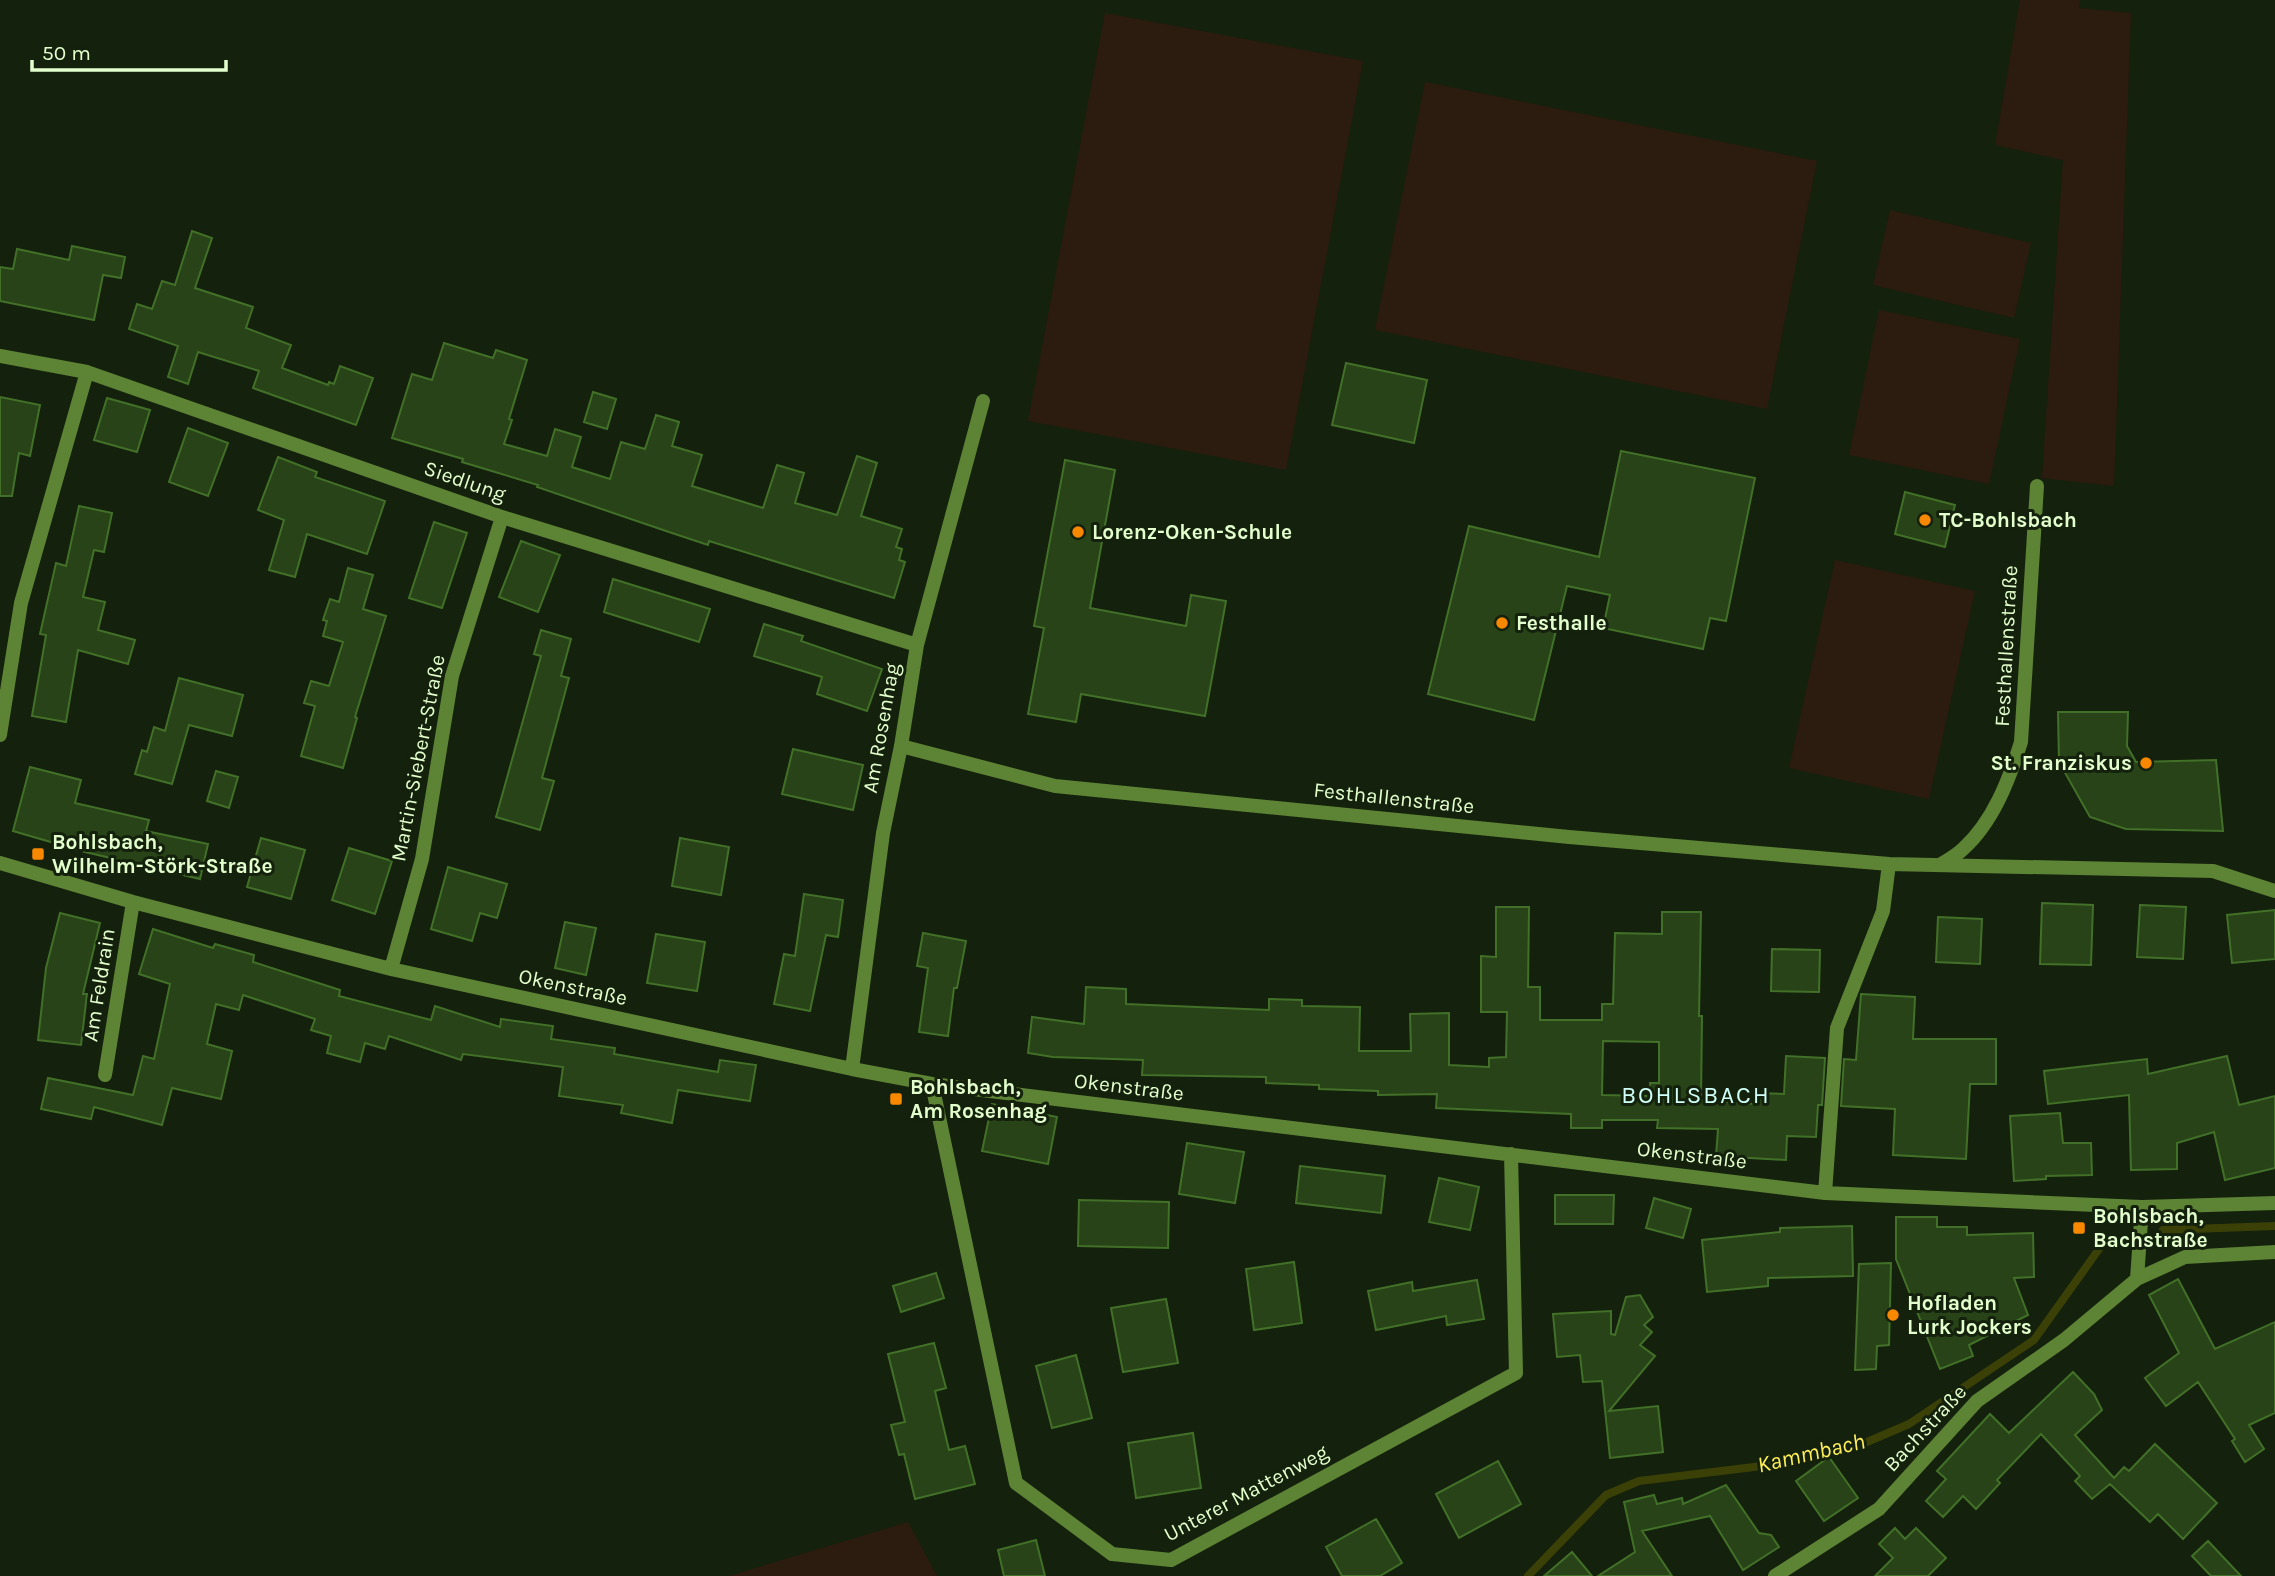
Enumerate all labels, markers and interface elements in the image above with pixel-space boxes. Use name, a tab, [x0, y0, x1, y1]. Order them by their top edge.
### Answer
scale bar	[32, 28, 226, 72]
text: 50 m	[42, 41, 91, 65]
street label: Siedlung	[421, 456, 509, 506]
place label: TC-Bohlsbach	[1939, 508, 2077, 532]
marker: TC-Bohlsbach	[1917, 512, 1933, 528]
place label: Lorenz-Oken-Schule	[1092, 520, 1292, 544]
marker: Lorenz-Oken-Schule	[1070, 524, 1086, 540]
street label: Festhallenstraße	[1990, 565, 2022, 727]
place label: Festhalle	[1516, 611, 1607, 635]
marker: Festhalle	[1494, 615, 1510, 631]
street label: Martin-Siebert-Straße	[386, 653, 450, 863]
street label: Am Rosenhag	[858, 661, 904, 795]
place label: St. Franziskus	[1990, 751, 2132, 775]
marker: St. Franziskus	[2138, 755, 2154, 771]
street label: Festhallenstraße	[1313, 778, 1475, 818]
place label: Bohlsbach, Wilhelm-Störk-Straße	[52, 830, 273, 878]
marker: Bohlsbach, Wilhelm-Störk-Straße	[30, 846, 46, 862]
street label: Am Feldrain	[78, 927, 120, 1043]
street label: Okenstraße	[516, 964, 630, 1010]
street label: Okenstraße	[1073, 1068, 1185, 1106]
place label: Bohlsbach, Am Rosenhag	[910, 1075, 1047, 1123]
district label: BOHLSBACH	[1621, 1081, 1771, 1109]
marker: Bohlsbach, Am Rosenhag	[888, 1091, 904, 1107]
street label: Okenstraße	[1636, 1136, 1748, 1174]
place label: Bohlsbach, Bachstraße	[2093, 1204, 2208, 1252]
marker: Bohlsbach, Bachstraße	[2071, 1220, 2087, 1236]
place label: Hofladen Lurk Jockers	[1907, 1291, 2032, 1339]
marker: Hofladen Lurk Jockers	[1885, 1307, 1901, 1323]
street label: Bachstraße	[1879, 1380, 1971, 1476]
water label: Kammbach	[1755, 1428, 1867, 1478]
street label: Unterer Mattenweg	[1160, 1440, 1332, 1546]

